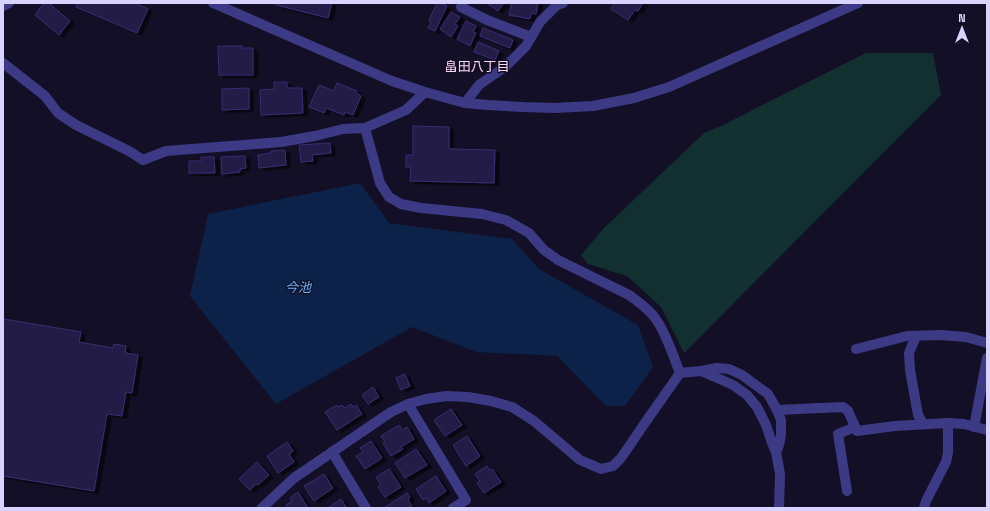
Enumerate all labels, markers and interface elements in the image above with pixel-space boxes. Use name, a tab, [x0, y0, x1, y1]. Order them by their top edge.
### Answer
north arrow	[942, 8, 982, 48]
text: N	[958, 11, 966, 25]
district label: 畠田八丁目	[444, 58, 510, 75]
water label: 今池	[285, 279, 313, 296]

